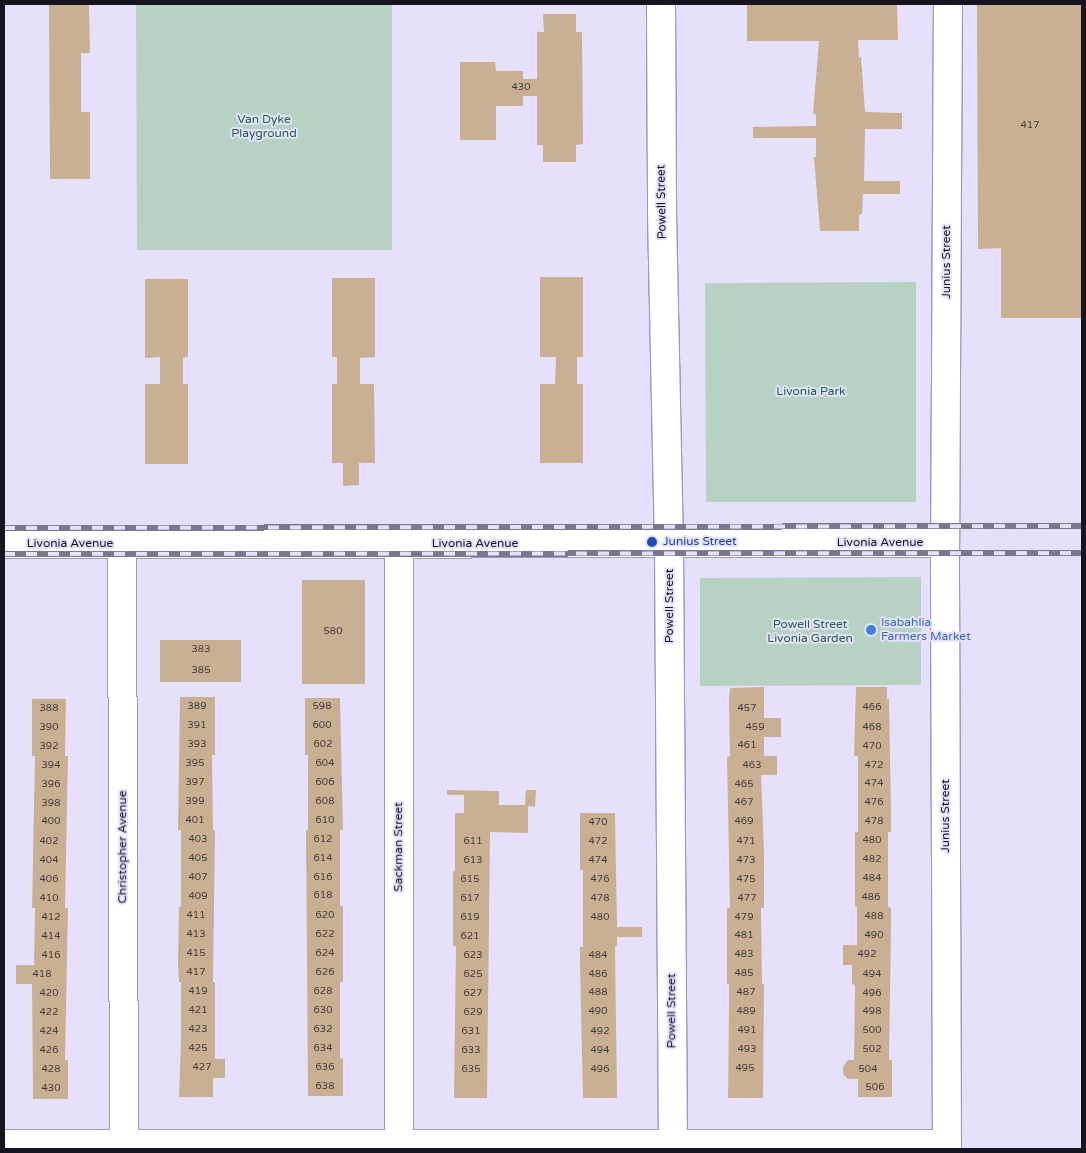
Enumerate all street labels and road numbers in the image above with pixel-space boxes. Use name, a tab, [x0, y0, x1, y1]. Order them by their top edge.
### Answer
street label: Powell Street	[654, 165, 670, 239]
street label: Junius Street	[940, 225, 954, 299]
street label: Livonia Avenue	[837, 536, 923, 550]
street label: Livonia Avenue	[27, 537, 113, 551]
street label: Livonia Avenue	[432, 537, 518, 551]
street label: Powell Street	[663, 569, 677, 643]
street label: Junius Street	[939, 779, 953, 853]
street label: Christopher Avenue	[116, 790, 130, 904]
street label: Sackman Street	[392, 802, 406, 892]
street label: Powell Street	[665, 974, 679, 1048]

